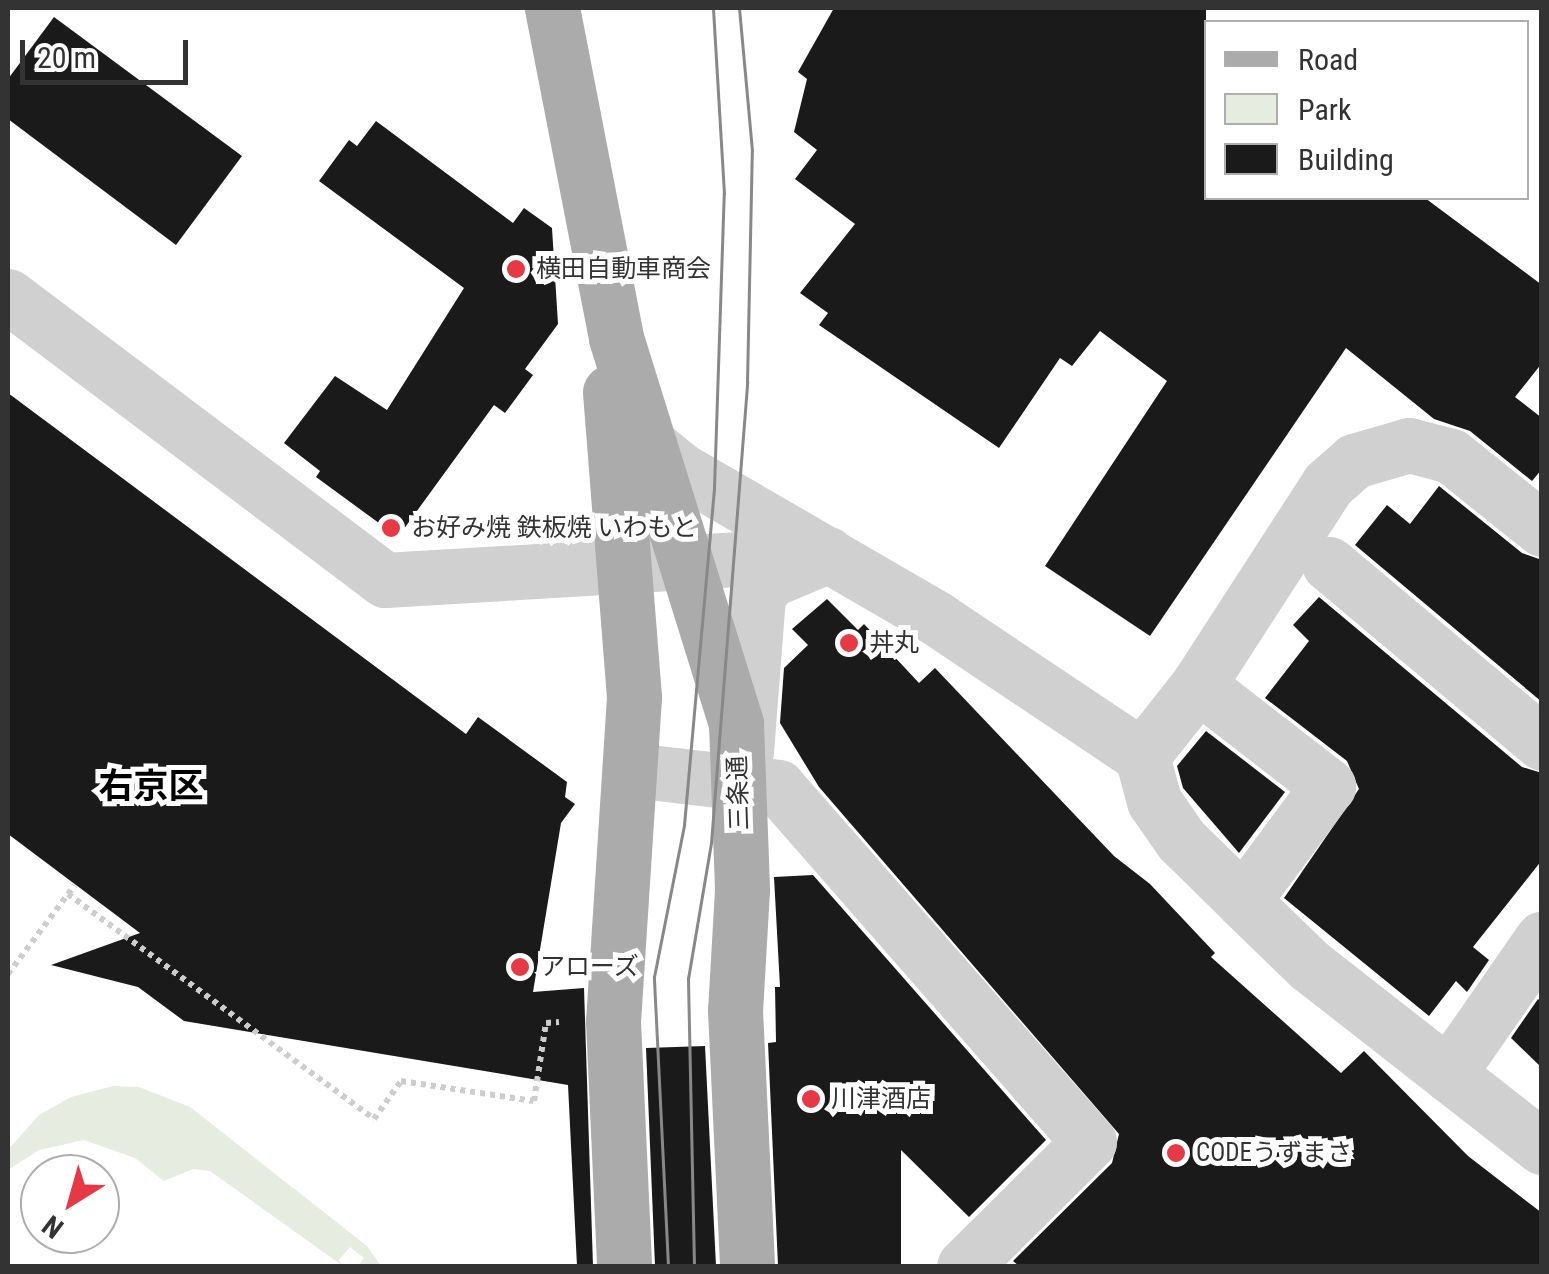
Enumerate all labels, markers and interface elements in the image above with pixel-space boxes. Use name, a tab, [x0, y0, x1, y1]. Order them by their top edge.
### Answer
scale bar	[25, 20, 192, 82]
legend	[1204, 20, 1529, 200]
text: 20 m	[37, 40, 96, 75]
text: Road	[1298, 42, 1358, 77]
text: Park	[1298, 92, 1352, 127]
text: Building	[1298, 142, 1394, 177]
place label: 横田自動車商会	[536, 254, 711, 284]
marker: 横田自動車商会	[505, 258, 527, 280]
place label: お好み焼 鉄板焼 いわもと	[411, 513, 697, 543]
marker: お好み焼 鉄板焼 いわもと	[380, 517, 402, 539]
place label: 丼丸	[869, 628, 919, 658]
marker: 丼丸	[838, 632, 860, 654]
street label: 三条通	[723, 755, 755, 831]
district label: 右京区	[99, 766, 203, 808]
place label: アローズ	[540, 952, 640, 982]
marker: アローズ	[509, 956, 531, 978]
place label: 川津酒店	[831, 1084, 931, 1114]
marker: 川津酒店	[800, 1088, 822, 1110]
place label: CODEうずまさ	[1196, 1138, 1352, 1168]
marker: CODEうずまさ	[1165, 1142, 1187, 1164]
north arrow	[20, 1154, 120, 1254]
text: N	[36, 1208, 70, 1245]

